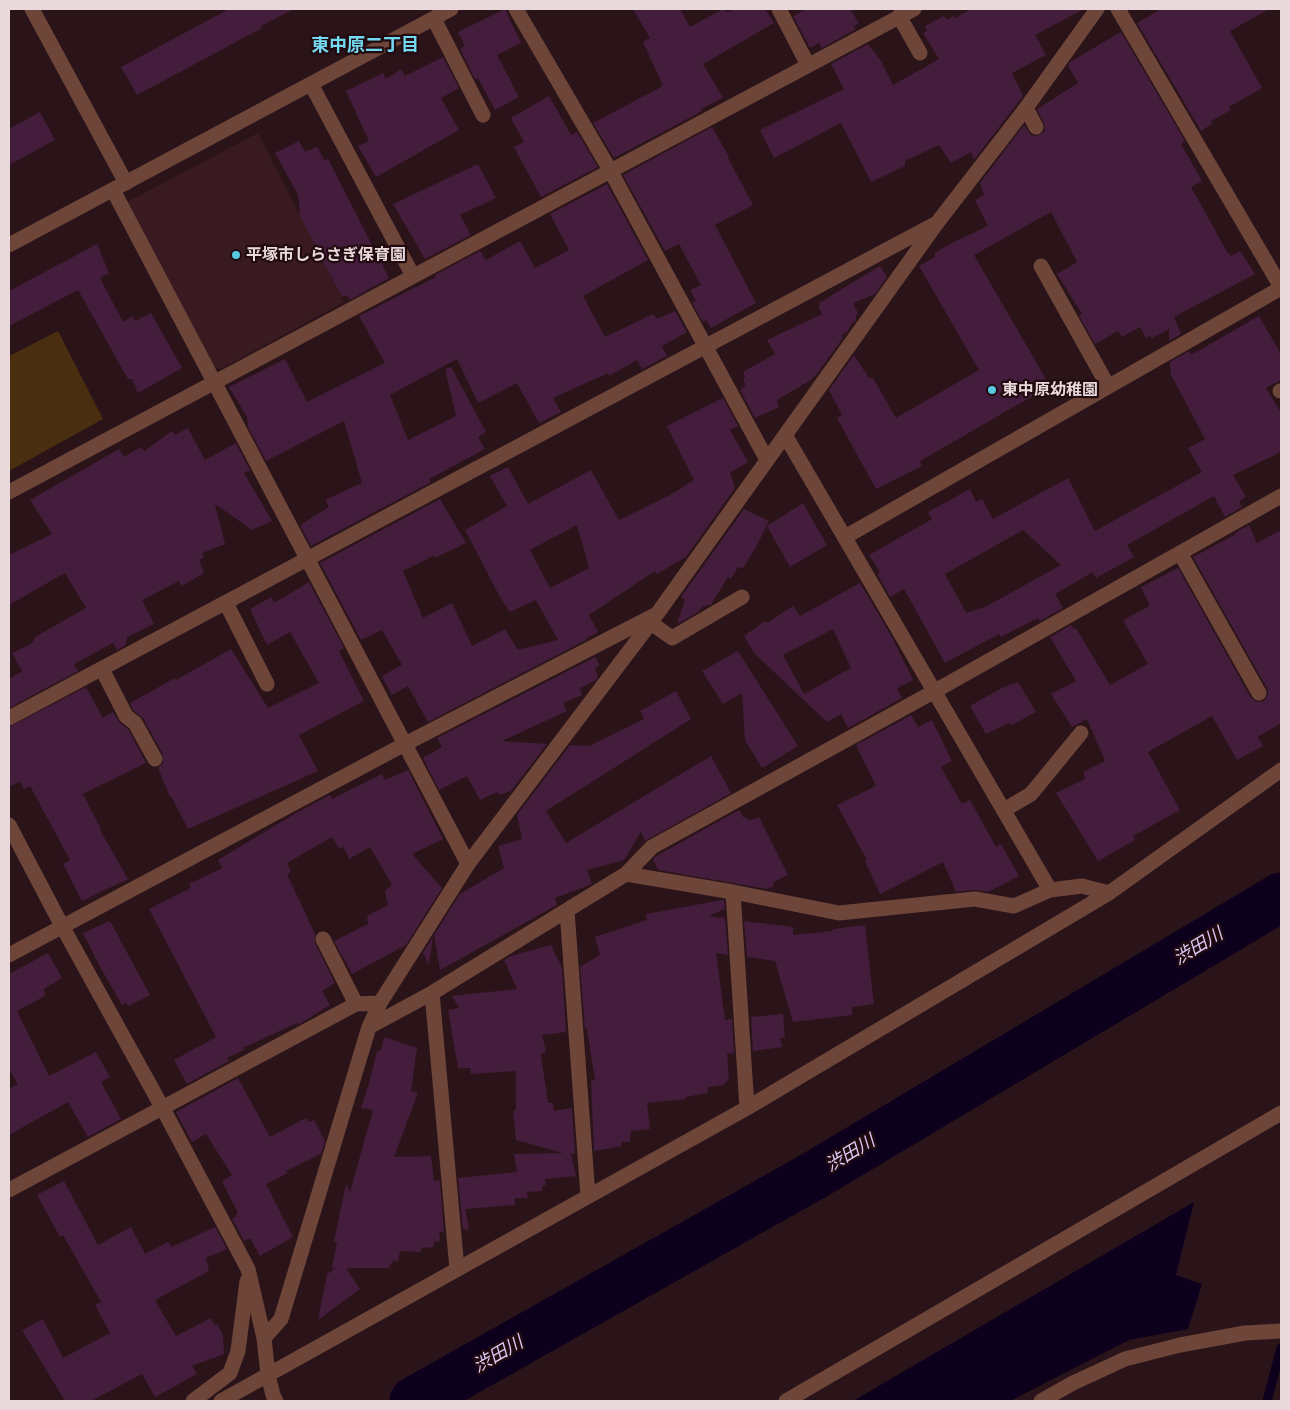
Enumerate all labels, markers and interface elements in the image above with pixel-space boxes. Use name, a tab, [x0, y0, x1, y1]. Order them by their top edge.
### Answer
district label: 東中原二丁目	[311, 34, 419, 56]
place label: 平塚市しらさぎ保育園	[246, 245, 406, 265]
marker: 平塚市しらさぎ保育園	[230, 249, 242, 261]
place label: 東中原幼稚園	[1002, 380, 1098, 400]
marker: 東中原幼稚園	[986, 384, 998, 396]
water label: 渋田川	[1169, 923, 1227, 969]
water label: 渋田川	[821, 1130, 879, 1176]
water label: 渋田川	[469, 1331, 527, 1377]

